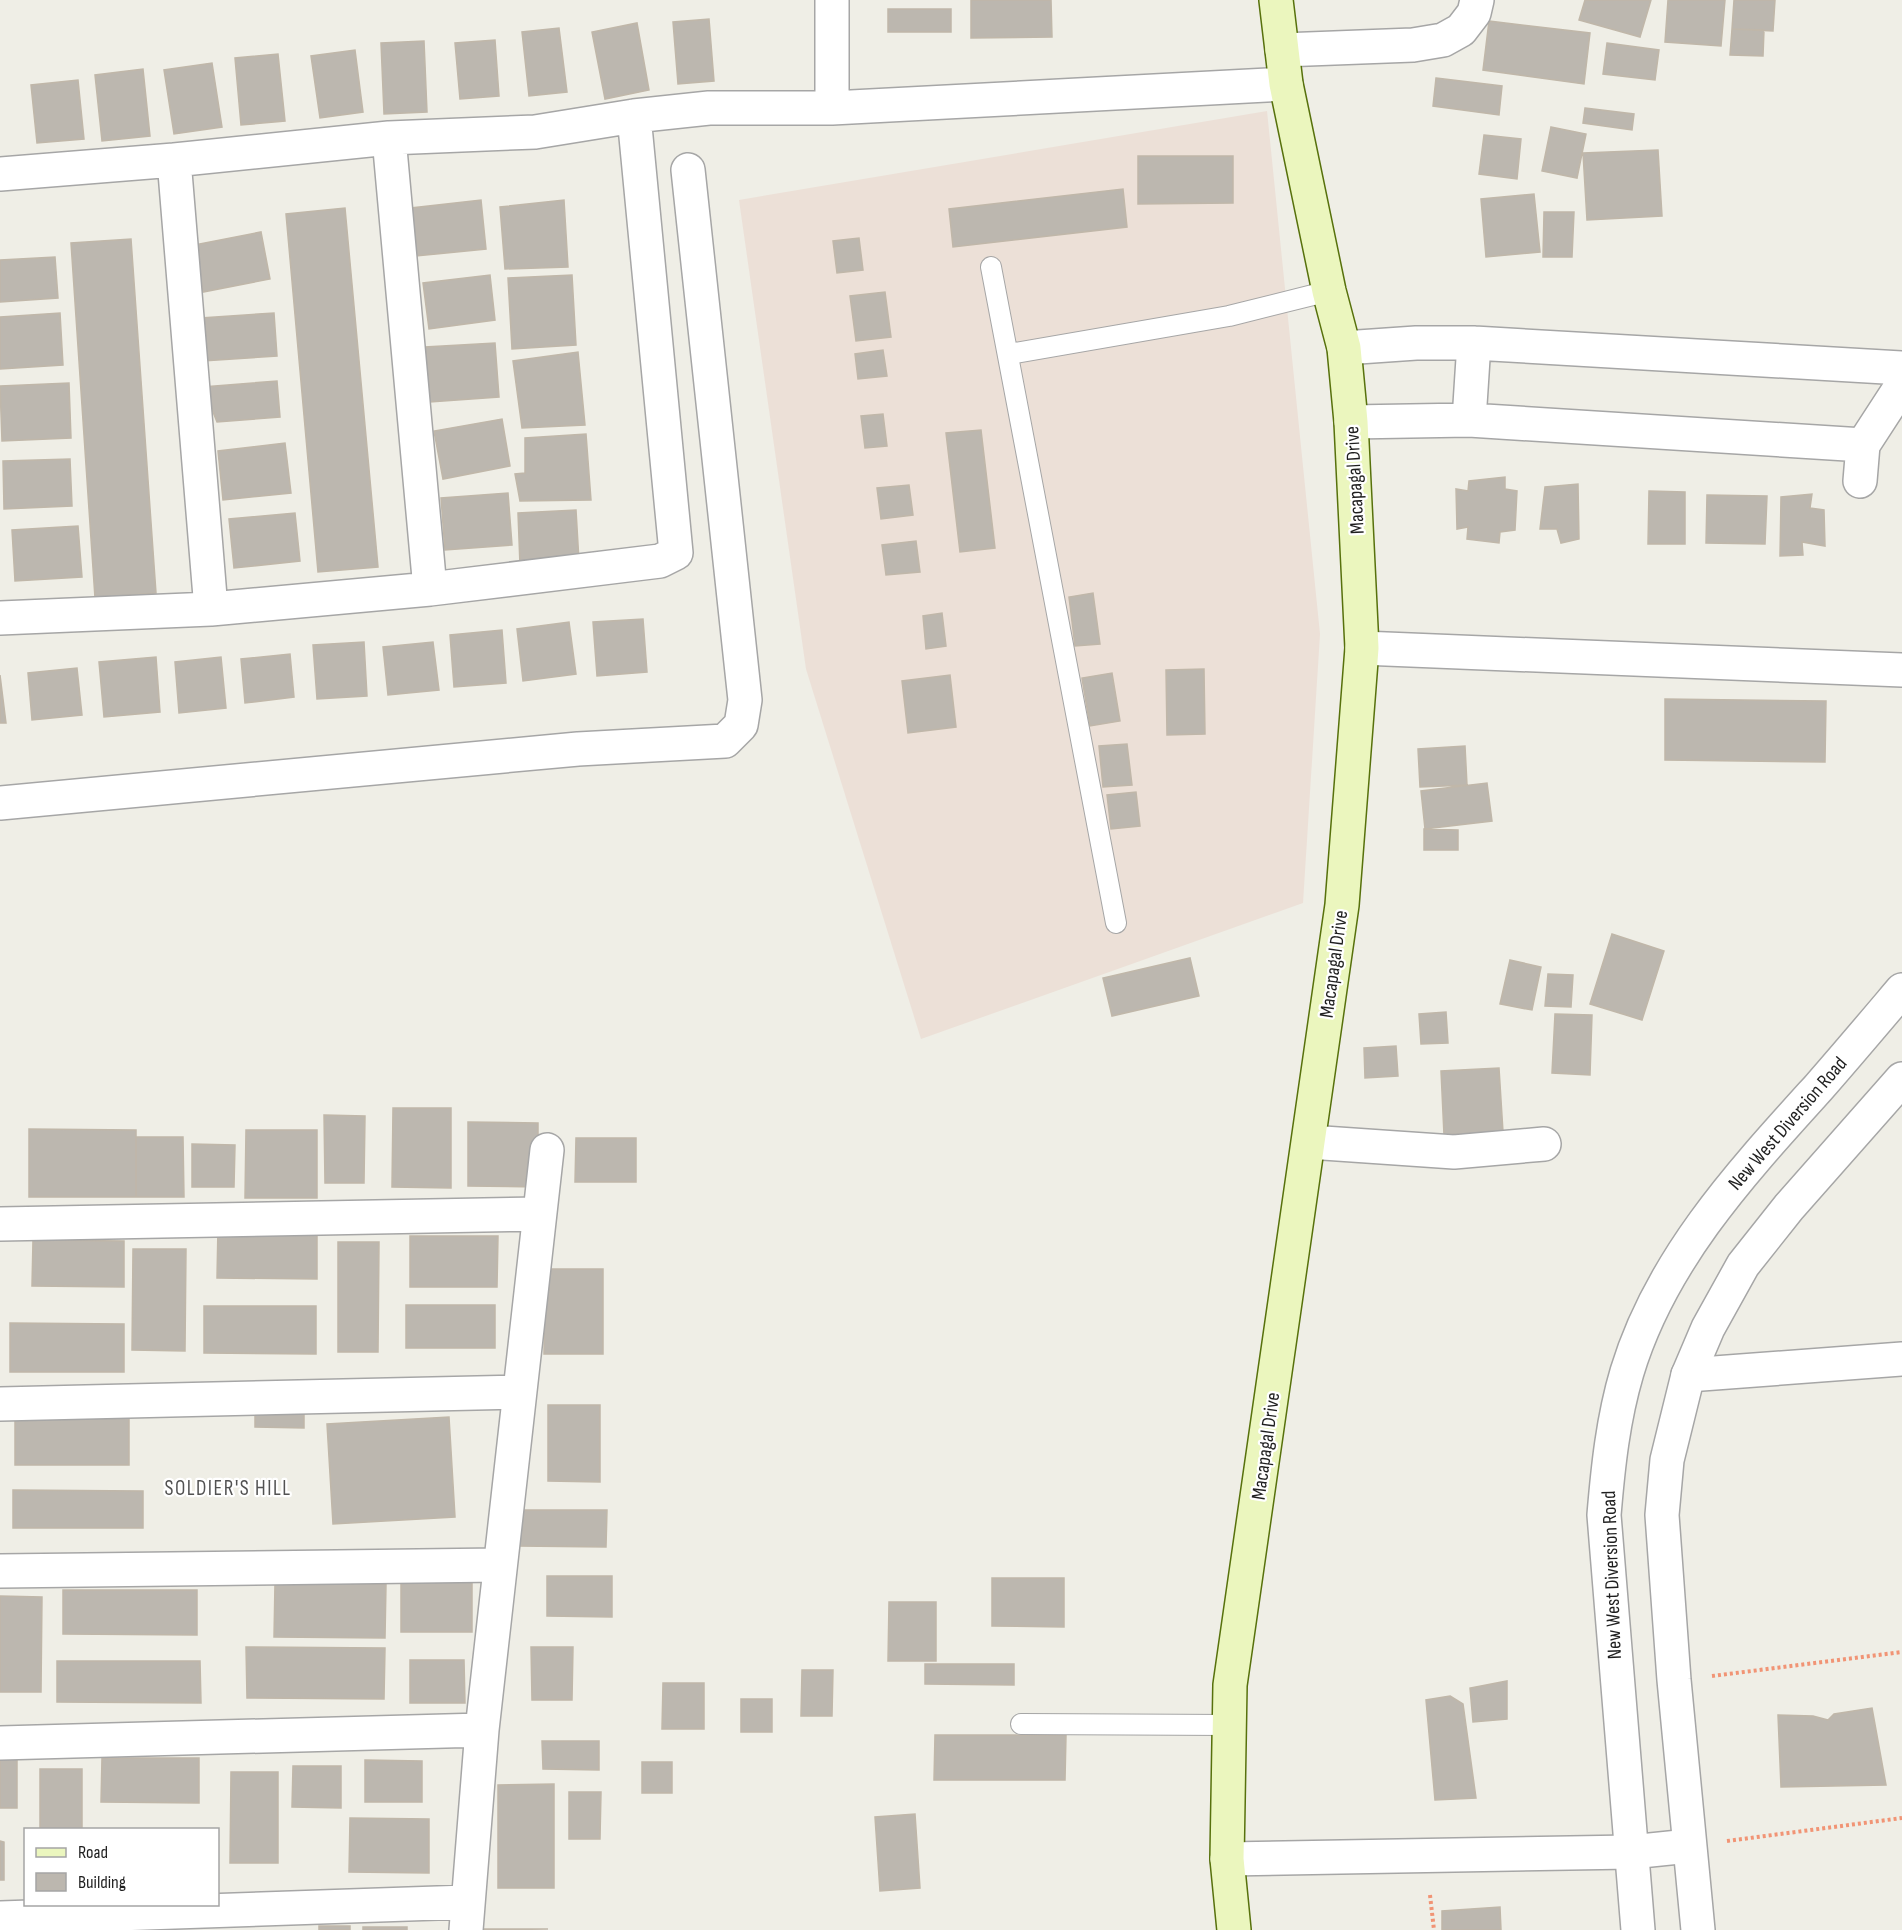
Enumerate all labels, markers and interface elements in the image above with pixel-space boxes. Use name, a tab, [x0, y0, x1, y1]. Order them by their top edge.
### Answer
street label: Macapagal Drive	[1340, 425, 1370, 535]
street label: Macapagal Drive	[1315, 909, 1353, 1019]
street label: New West Diversion Road	[1723, 1052, 1852, 1195]
street label: Macapagal Drive	[1247, 1391, 1285, 1501]
district label: SOLDIER'S HILL	[164, 1476, 292, 1501]
street label: New West Diversion Road	[1597, 1490, 1627, 1660]
legend	[24, 1828, 219, 1906]
text: Road	[78, 1842, 108, 1863]
text: Building	[78, 1872, 126, 1893]

